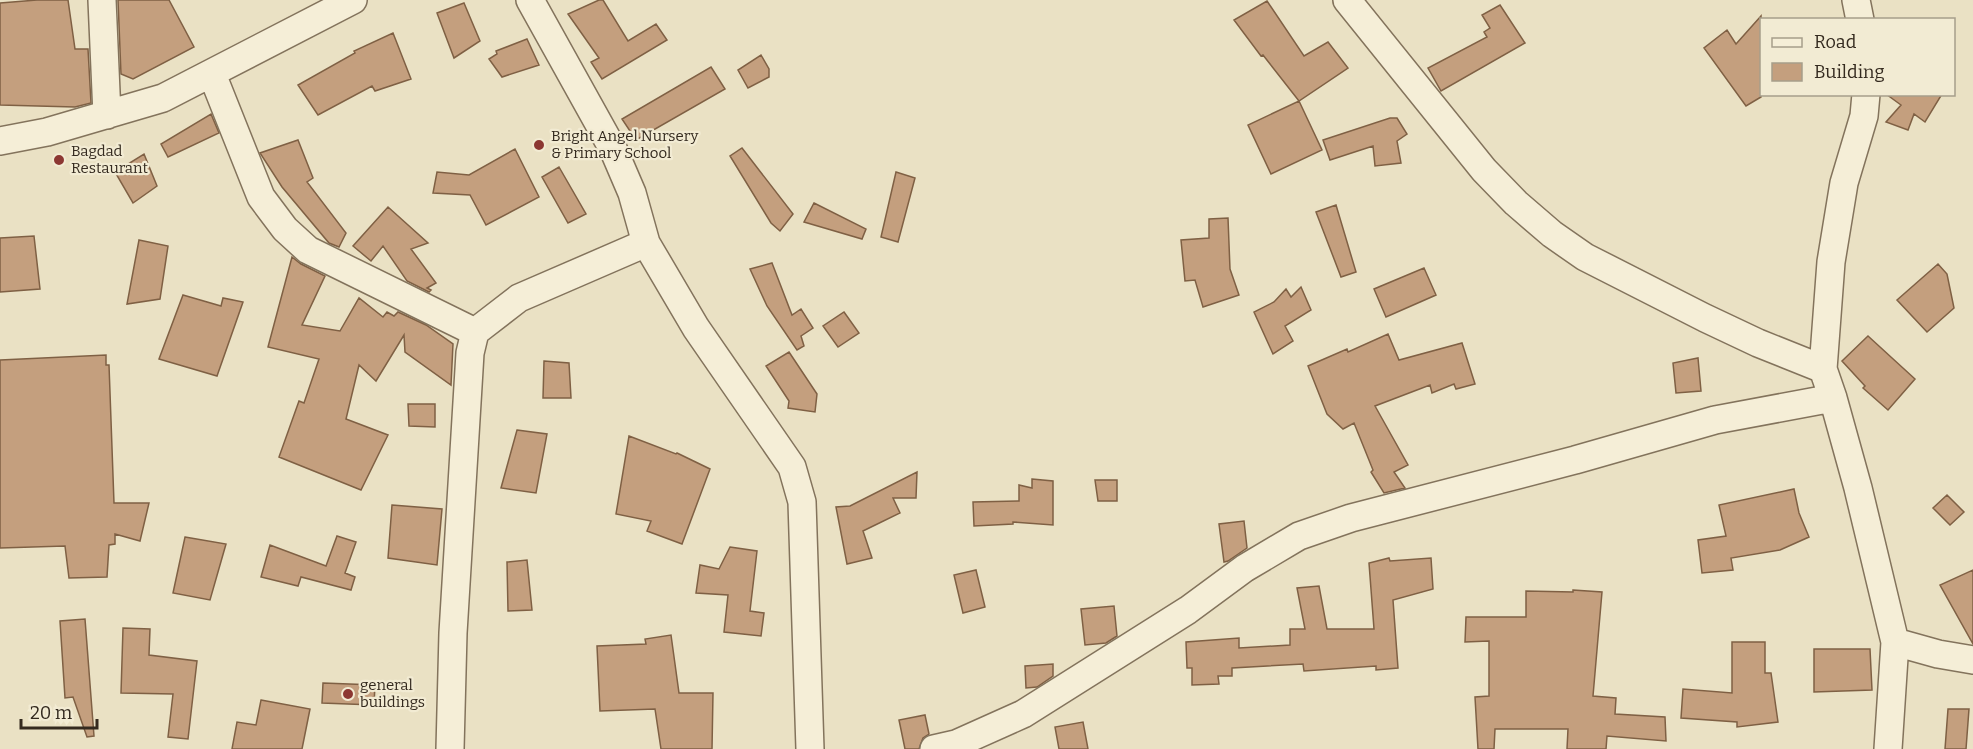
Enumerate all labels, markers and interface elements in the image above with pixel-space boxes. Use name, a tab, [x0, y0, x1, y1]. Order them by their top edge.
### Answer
legend	[1760, 18, 1955, 96]
text: Road	[1814, 31, 1857, 53]
text: Building	[1814, 61, 1885, 83]
place label: Bright Angel Nursery & Primary School	[551, 127, 699, 162]
marker: Bright Angel Nursery & Primary School	[532, 138, 546, 152]
place label: Bagdad Restaurant	[71, 142, 149, 177]
marker: Bagdad Restaurant	[52, 153, 66, 167]
place label: general buildings	[360, 676, 425, 711]
marker: general buildings	[341, 687, 355, 701]
scale bar	[21, 692, 98, 730]
text: 20 m	[30, 702, 72, 724]

